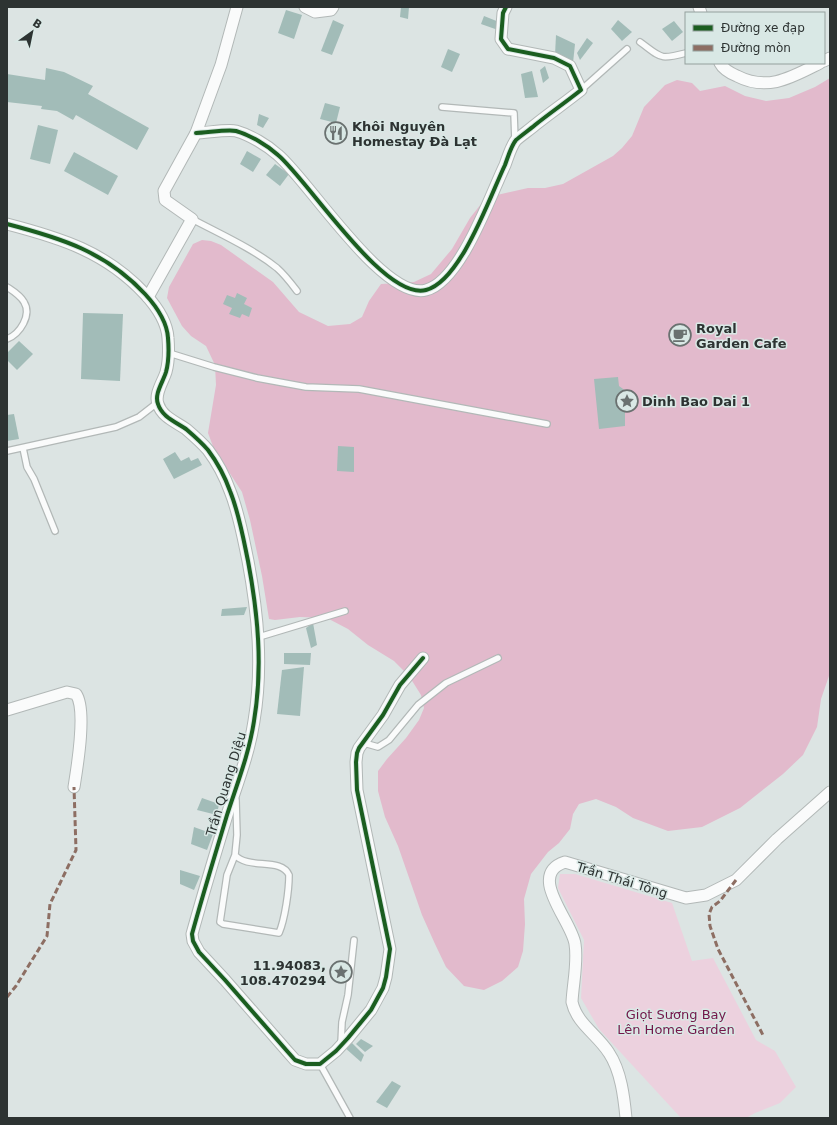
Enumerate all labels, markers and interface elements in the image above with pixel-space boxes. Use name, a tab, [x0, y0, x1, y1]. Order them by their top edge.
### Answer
north arrow	[12, 12, 52, 52]
legend	[685, 12, 825, 64]
text: B	[30, 16, 44, 32]
text: Đường xe đạp	[721, 21, 805, 35]
text: Đường mòn	[721, 41, 791, 55]
place label: Khôi Nguyên Homestay Đà Lạt	[352, 119, 477, 149]
restaurant icon: Khôi Nguyên Homestay Đà Lạt	[323, 120, 349, 146]
place label: Royal Garden Cafe	[696, 321, 787, 351]
cafe icon: Royal Garden Cafe	[667, 322, 693, 348]
place icon: Dinh Bao Dai 1	[614, 388, 640, 414]
place label: Dinh Bao Dai 1	[642, 394, 750, 409]
street label: Trần Quang Diệu	[203, 730, 249, 839]
street label: Trần Thái Tông	[574, 859, 669, 901]
place label: 11.94083, 108.470294	[240, 958, 326, 988]
place icon: 11.94083, 108.470294	[328, 959, 354, 985]
park label: Giọt Sương Bay Lên Home Garden	[617, 1007, 735, 1037]

